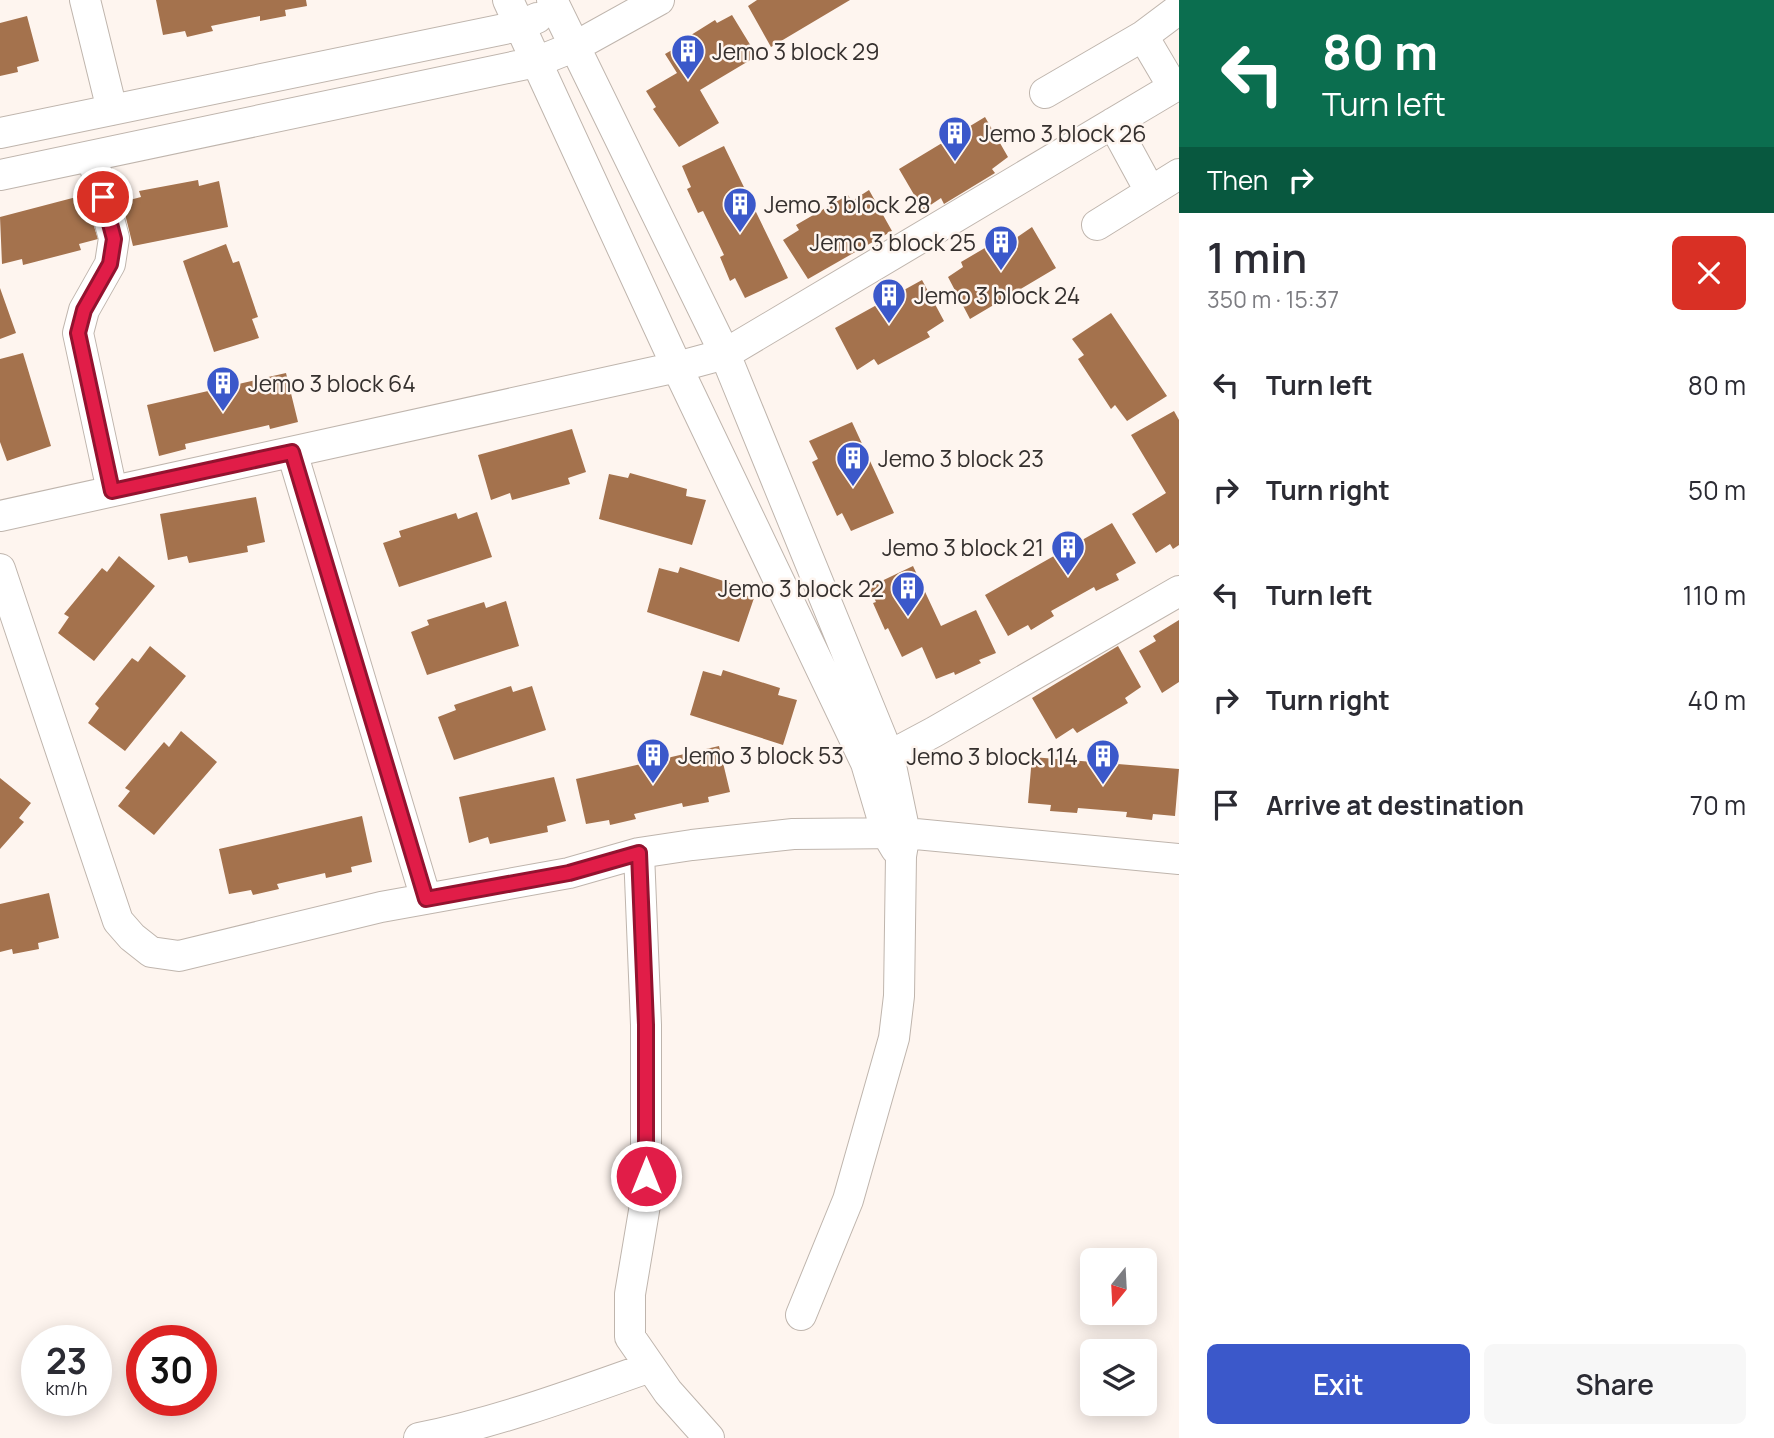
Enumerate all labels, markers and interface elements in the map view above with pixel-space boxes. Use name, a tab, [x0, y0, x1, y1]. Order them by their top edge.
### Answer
text: 80 m	[1322, 18, 1438, 85]
icon: left	[1207, 28, 1298, 119]
building icon: Jemo 3 block 29	[669, 32, 707, 81]
place label: Jemo 3 block 29	[712, 35, 879, 67]
text: Turn left	[1322, 82, 1446, 126]
building icon: Jemo 3 block 26	[936, 114, 974, 163]
place label: Jemo 3 block 26	[979, 117, 1146, 149]
icon: right	[1282, 161, 1320, 199]
text: Then	[1207, 162, 1268, 198]
pin	[73, 167, 133, 227]
icon: arrive	[84, 178, 122, 216]
building icon: Jemo 3 block 28	[721, 185, 759, 234]
place label: Jemo 3 block 28	[764, 188, 931, 220]
building icon: Jemo 3 block 25	[982, 223, 1020, 272]
place label: Jemo 3 block 25	[810, 226, 976, 258]
text: 1 min	[1207, 228, 1307, 286]
button: close	[1672, 236, 1746, 310]
building icon: Jemo 3 block 24	[870, 276, 908, 325]
place label: Jemo 3 block 24	[914, 279, 1080, 311]
text: 350 m · 15:37	[1207, 283, 1339, 315]
building icon: Jemo 3 block 64	[204, 364, 242, 413]
icon: left	[1207, 366, 1245, 404]
place label: Jemo 3 block 64	[248, 367, 416, 399]
text: Turn left	[1266, 367, 1373, 403]
text: 80 m	[1688, 367, 1746, 403]
building icon: Jemo 3 block 23	[834, 439, 872, 488]
place label: Jemo 3 block 23	[878, 442, 1044, 474]
icon: right	[1207, 471, 1245, 509]
text: Turn right	[1266, 472, 1390, 508]
text: 50 m	[1688, 472, 1746, 508]
building icon: Jemo 3 block 21	[1049, 528, 1087, 577]
place label: Jemo 3 block 21	[882, 531, 1044, 563]
building icon: Jemo 3 block 22	[889, 569, 927, 618]
place label: Jemo 3 block 22	[718, 572, 884, 604]
icon: left	[1207, 576, 1245, 614]
text: Turn left	[1266, 577, 1373, 613]
text: 110 m	[1683, 577, 1746, 613]
icon: right	[1207, 681, 1245, 719]
text: Turn right	[1266, 682, 1390, 718]
text: 40 m	[1688, 682, 1746, 718]
building icon: Jemo 3 block 53	[634, 736, 672, 785]
building icon: Jemo 3 block 114	[1084, 737, 1122, 786]
place label: Jemo 3 block 53	[678, 739, 844, 771]
place label: Jemo 3 block 114	[906, 740, 1078, 772]
icon: arrive	[1207, 786, 1245, 824]
text: Arrive at destination	[1266, 787, 1524, 823]
text: 70 m	[1690, 787, 1746, 823]
position arrow	[609, 1139, 683, 1213]
north arrow	[1080, 1248, 1157, 1325]
map controls	[1080, 1248, 1157, 1416]
speed limit sign: 30	[126, 1325, 217, 1416]
text: 23	[46, 1337, 87, 1385]
button: layers	[1080, 1339, 1157, 1416]
button: Exit	[1207, 1344, 1470, 1424]
button: Share	[1484, 1344, 1746, 1424]
text: km/h	[46, 1376, 87, 1400]

